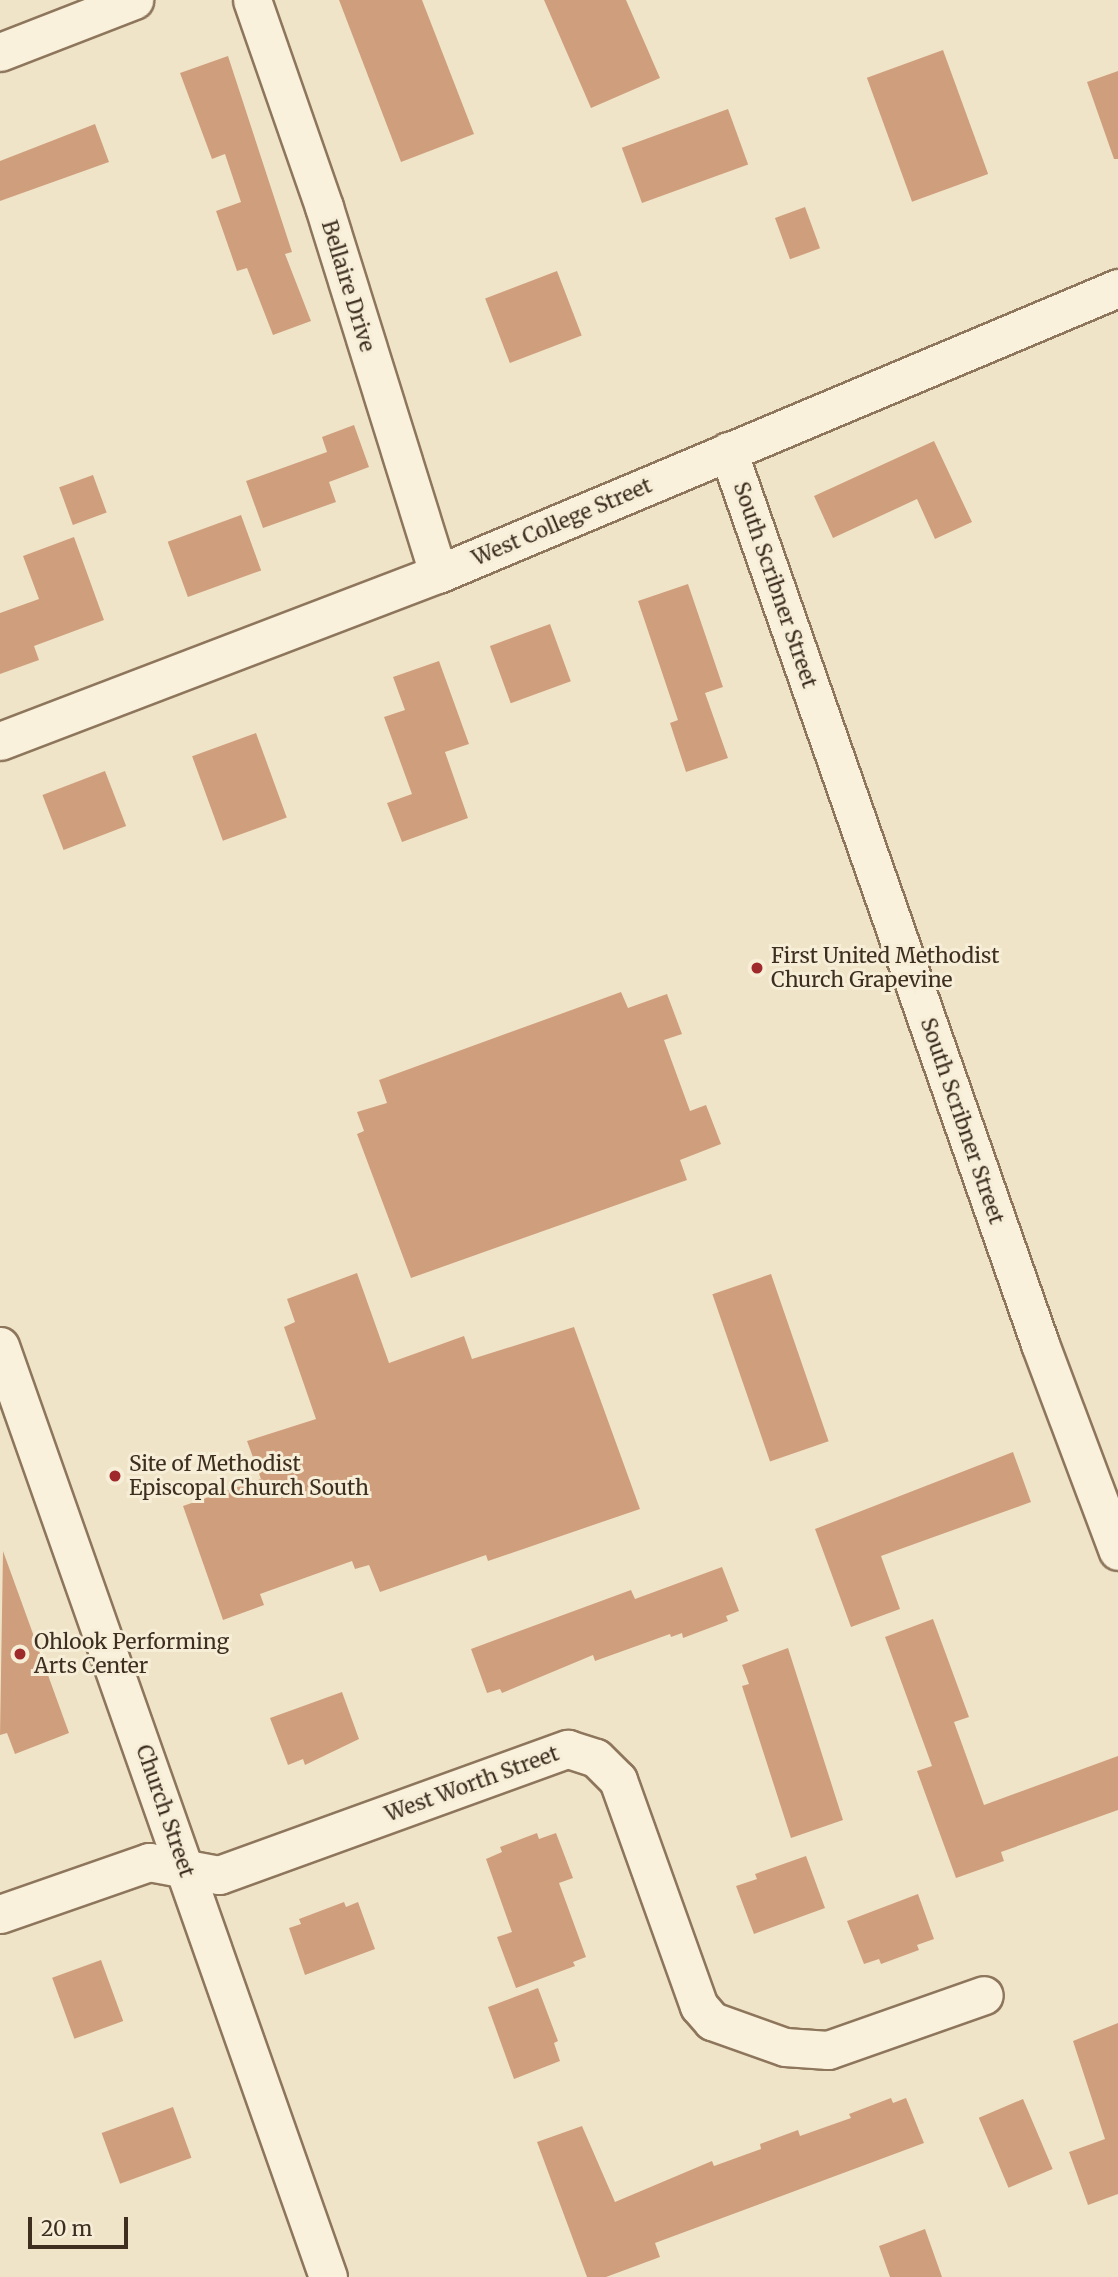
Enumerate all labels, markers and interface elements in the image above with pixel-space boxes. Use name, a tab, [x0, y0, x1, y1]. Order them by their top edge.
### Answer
street label: Bellaire Drive	[316, 217, 380, 355]
street label: West College Street	[468, 473, 656, 571]
street label: South Scribner Street	[728, 479, 822, 691]
place label: First United Methodist Church Grapevine	[771, 943, 1000, 993]
marker: First United Methodist Church Grapevine	[749, 960, 765, 976]
street label: South Scribner Street	[915, 1015, 1009, 1227]
place label: Site of Methodist Episcopal Church South	[129, 1451, 369, 1501]
marker: Site of Methodist Episcopal Church South	[107, 1468, 123, 1484]
place label: Ohlook Performing Arts Center	[34, 1629, 229, 1679]
marker: Ohlook Performing Arts Center	[12, 1646, 28, 1662]
street label: West Worth Street	[382, 1741, 562, 1827]
street label: Church Street	[131, 1742, 199, 1880]
scale bar	[32, 2204, 131, 2248]
text: 20 m	[41, 2215, 92, 2242]

